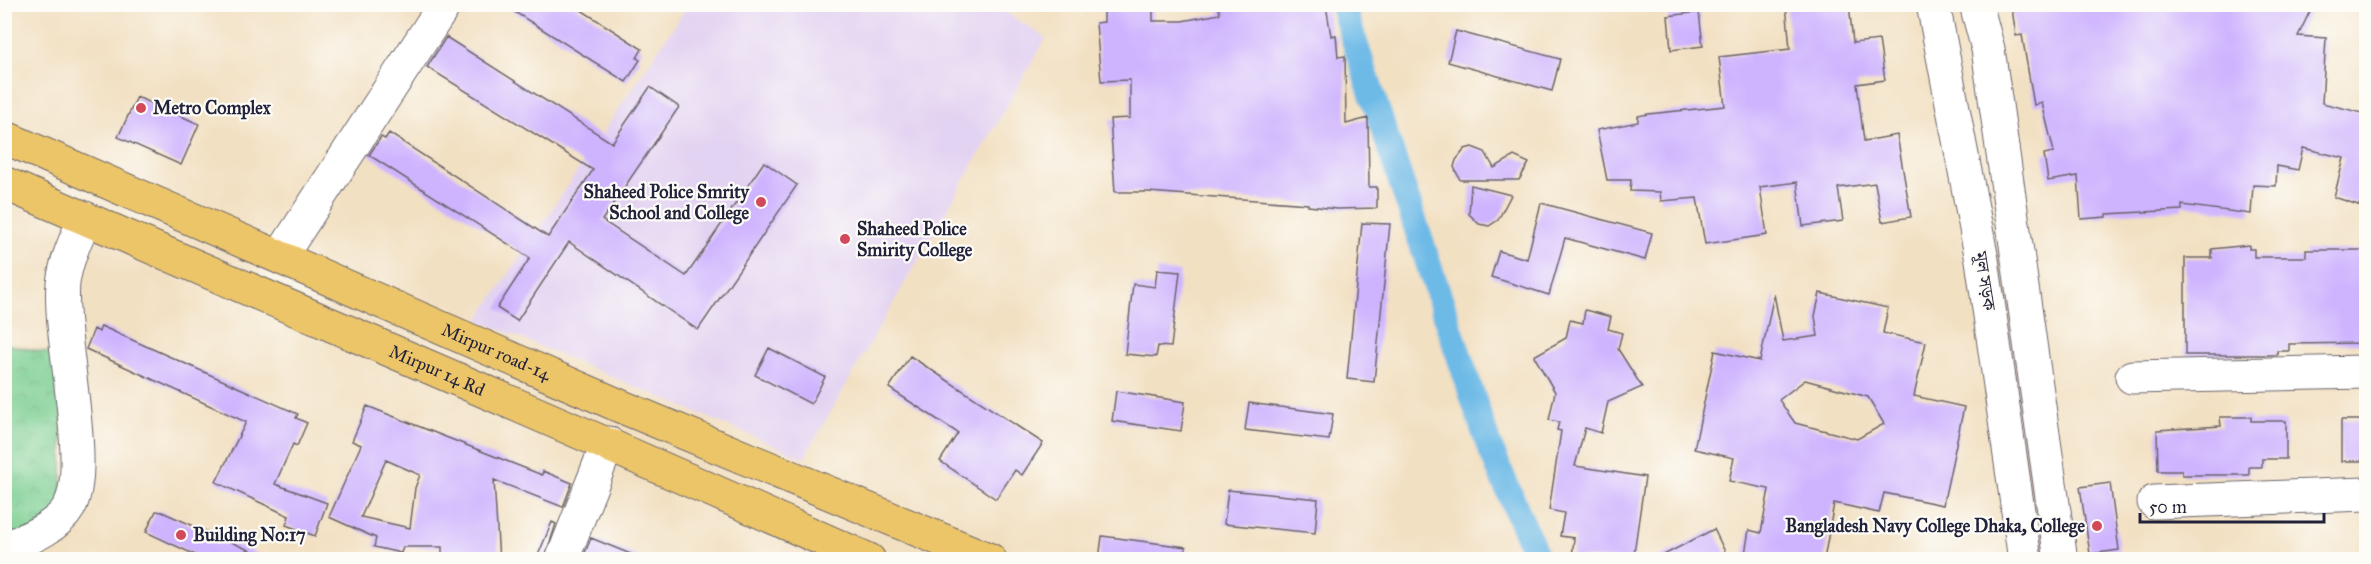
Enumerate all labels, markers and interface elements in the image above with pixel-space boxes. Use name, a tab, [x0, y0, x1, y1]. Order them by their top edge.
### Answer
place label: Metro Complex	[153, 97, 272, 120]
marker: Metro Complex	[134, 101, 148, 115]
place label: Shaheed Police Smrity School and College	[584, 181, 751, 225]
marker: Shaheed Police Smrity School and College	[754, 195, 768, 209]
place label: Shaheed Police Smirity College	[857, 218, 973, 262]
marker: Shaheed Police Smirity College	[838, 232, 852, 246]
street label: মূল সড়ক	[1969, 249, 2001, 313]
street label: Mirpur road-14	[438, 318, 555, 386]
street label: Mirpur 14 Rd	[386, 340, 488, 401]
scale bar	[2140, 486, 2324, 524]
text: 50 m	[2149, 496, 2187, 518]
place label: Bangladesh Navy College Dhaka, College	[1785, 515, 2086, 538]
marker: Bangladesh Navy College Dhaka, College	[2090, 519, 2104, 533]
place label: Building No:17	[193, 524, 306, 547]
marker: Building No:17	[174, 528, 188, 542]

